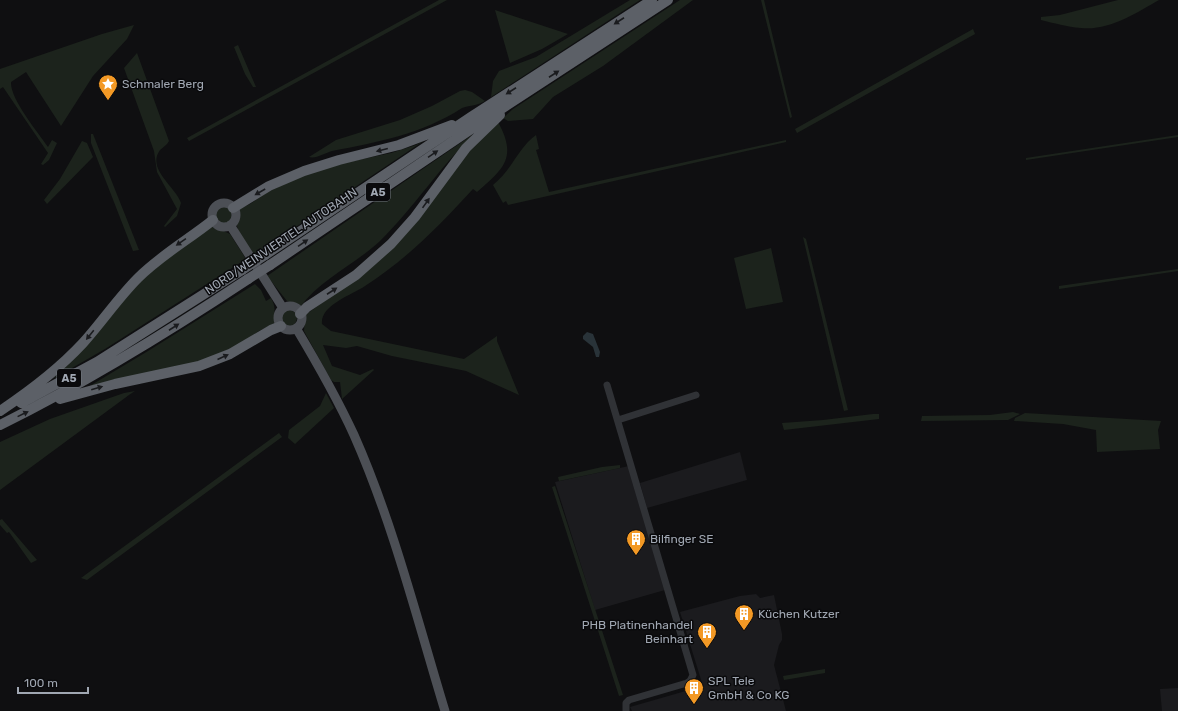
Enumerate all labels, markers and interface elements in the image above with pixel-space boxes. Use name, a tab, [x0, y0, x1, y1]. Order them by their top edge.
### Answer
one-way arrow	[613, 18, 625, 25]
one-way arrow	[549, 70, 559, 78]
place icon: Schmaler Berg	[97, 73, 119, 101]
place label: Schmaler Berg	[122, 77, 204, 91]
one-way arrow	[506, 87, 517, 95]
one-way arrow	[376, 147, 388, 153]
one-way arrow	[428, 150, 439, 158]
road number: A5	[366, 183, 390, 201]
street label: NORD/WEINVIERTEL AUTOBAHN	[202, 185, 360, 297]
one-way arrow	[254, 188, 266, 195]
one-way arrow	[422, 198, 430, 208]
one-way arrow	[176, 238, 187, 246]
one-way arrow	[298, 239, 308, 247]
one-way arrow	[327, 287, 337, 295]
one-way arrow	[169, 323, 179, 331]
one-way arrow	[86, 329, 95, 340]
one-way arrow	[217, 354, 229, 360]
road number: A5	[57, 369, 81, 387]
one-way arrow	[92, 385, 104, 391]
one-way arrow	[17, 411, 29, 417]
building icon: Bilfinger SE	[625, 528, 647, 556]
place label: Bilfinger SE	[650, 532, 714, 546]
building icon: Küchen Kutzer	[733, 603, 755, 631]
place label: Küchen Kutzer	[758, 607, 840, 621]
place label: PHB Platinenhandel Beinhart	[582, 618, 693, 646]
building icon: PHB Platinenhandel Beinhart	[696, 621, 718, 649]
scale bar	[18, 669, 88, 695]
place label: SPL Tele GmbH & Co KG	[708, 674, 790, 702]
text: 100 m	[24, 676, 58, 690]
building icon: SPL Tele GmbH & Co KG	[683, 677, 705, 705]

